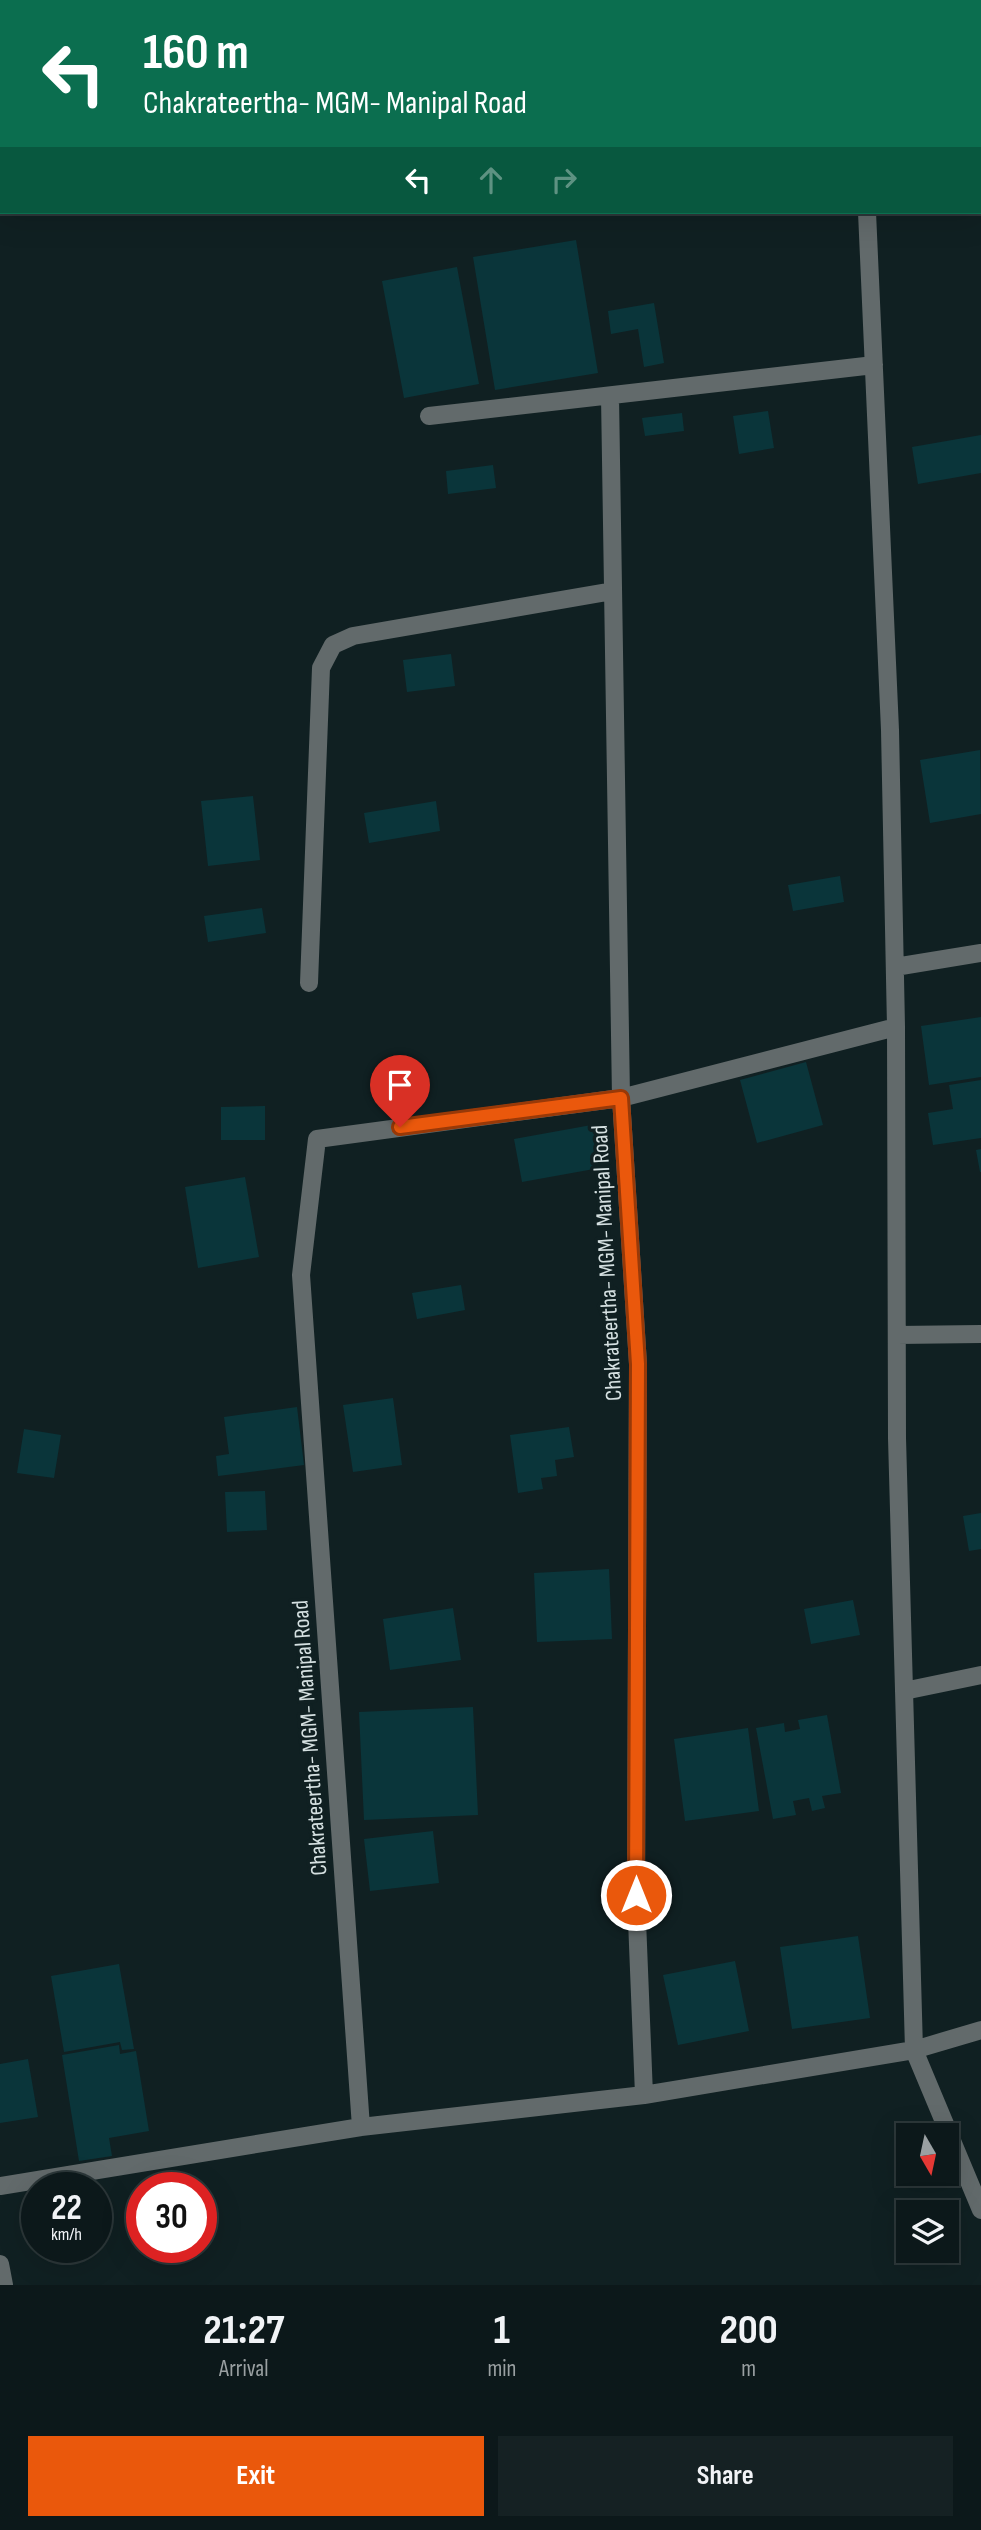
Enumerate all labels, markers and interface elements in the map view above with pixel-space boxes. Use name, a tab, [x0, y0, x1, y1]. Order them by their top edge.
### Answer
text: 160 m	[143, 24, 249, 83]
icon: left	[28, 28, 119, 119]
text: Chakrateertha- MGM- Manipal Road	[143, 84, 527, 123]
icon: left	[399, 161, 437, 199]
icon: ahead	[472, 161, 510, 199]
icon: right	[545, 161, 583, 199]
pin	[370, 1055, 430, 1127]
icon: arrive	[381, 1066, 419, 1104]
street label: Chakrateertha- MGM- Manipal Road	[586, 1124, 628, 1401]
street label: Chakrateertha- MGM- Manipal Road	[286, 1599, 334, 1877]
position arrow	[599, 1858, 673, 1932]
north arrow	[896, 2123, 959, 2186]
map controls	[896, 2123, 959, 2263]
speed limit sign: 30	[126, 2172, 217, 2263]
text: 22	[51, 2187, 82, 2230]
button: layers	[896, 2200, 959, 2263]
text: km/h	[51, 2224, 82, 2245]
text: 21:27	[203, 2305, 284, 2356]
text: 1	[494, 2305, 510, 2356]
text: 200	[719, 2305, 778, 2356]
text: Arrival	[219, 2355, 268, 2383]
text: min	[487, 2355, 516, 2383]
text: m	[741, 2355, 756, 2383]
button: Exit	[28, 2436, 484, 2516]
button: Share	[498, 2436, 953, 2516]

